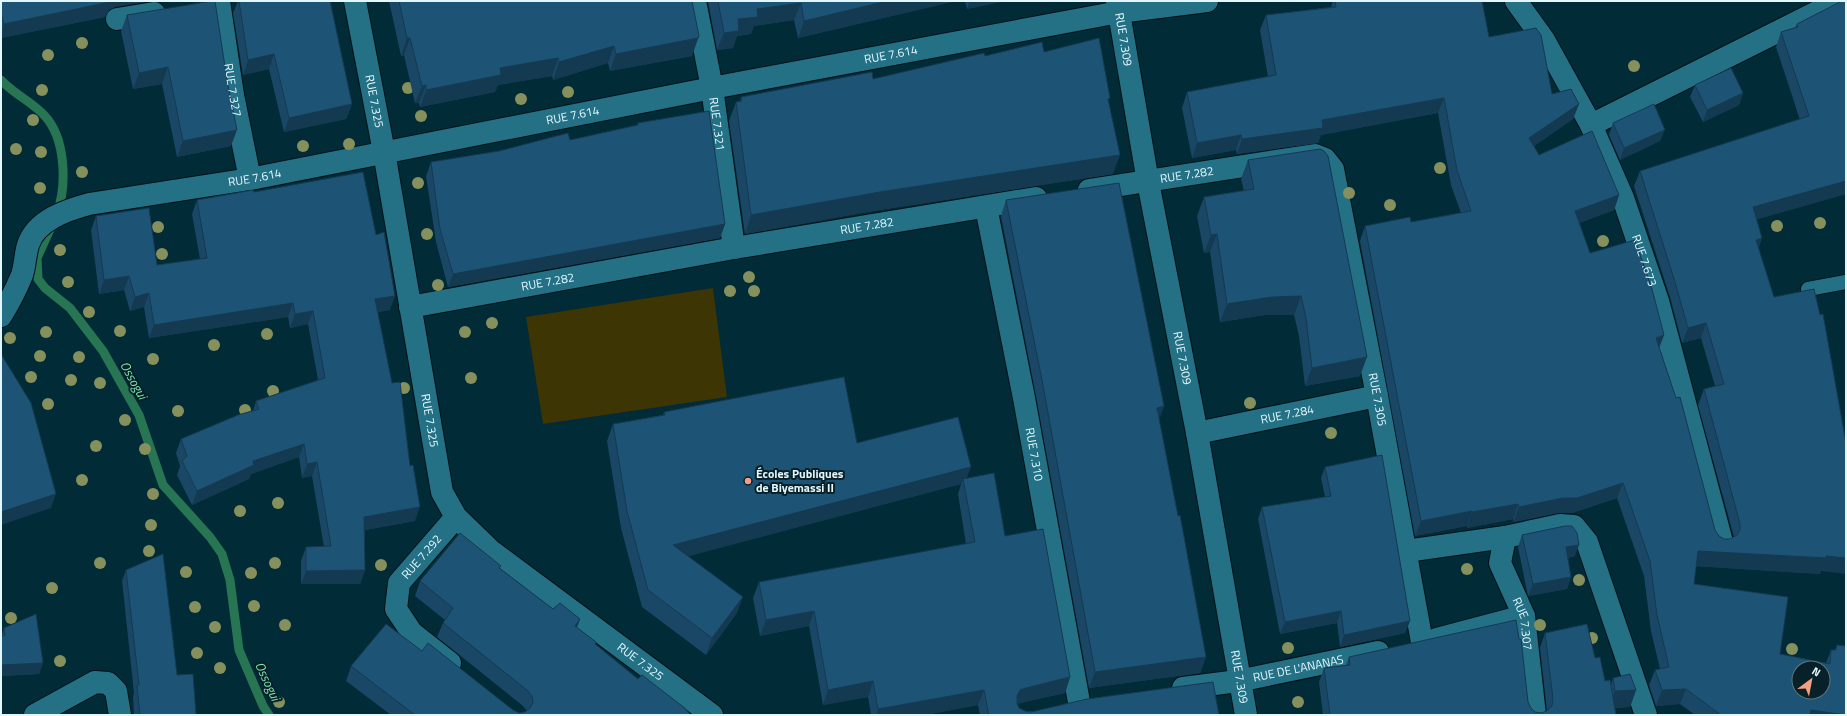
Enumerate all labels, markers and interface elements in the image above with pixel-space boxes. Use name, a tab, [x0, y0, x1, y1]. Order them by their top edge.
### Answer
street label: RUE 7.309	[1110, 11, 1138, 68]
street label: RUE 7.614	[862, 40, 919, 68]
street label: RUE 7.327	[219, 62, 247, 118]
street label: RUE 7.325	[360, 73, 389, 130]
street label: RUE 7.321	[704, 96, 731, 152]
street label: RUE 7.614	[544, 100, 601, 129]
street label: RUE 7.282	[1159, 161, 1215, 188]
street label: RUE 7.614	[227, 163, 283, 191]
street label: RUE 7.282	[839, 212, 895, 239]
street label: RUE 7.673	[1627, 232, 1662, 289]
street label: RUE 7.282	[519, 267, 576, 296]
street label: RUE 7.309	[1168, 330, 1197, 387]
water label: Ossogui	[115, 357, 153, 404]
street label: RUE 7.305	[1364, 371, 1392, 428]
street label: RUE 7.325	[416, 392, 444, 449]
street label: RUE 7.284	[1259, 399, 1316, 429]
street label: RUE 7.310	[1021, 426, 1049, 483]
place label: Écoles Publiques de Biyemassi II	[756, 464, 844, 497]
marker: Écoles Publiques de Biyemassi II	[743, 476, 753, 486]
street label: RUE 7.292	[396, 530, 446, 583]
street label: RUE 7.307	[1508, 594, 1538, 651]
street label: RUE 7.325	[613, 638, 668, 685]
street label: RUE 7.309	[1226, 649, 1254, 705]
street label: RUE DE L'ANANAS	[1251, 649, 1345, 687]
water label: Ossogui	[250, 658, 286, 705]
north arrow	[1791, 660, 1831, 700]
text: N	[1809, 663, 1824, 680]

